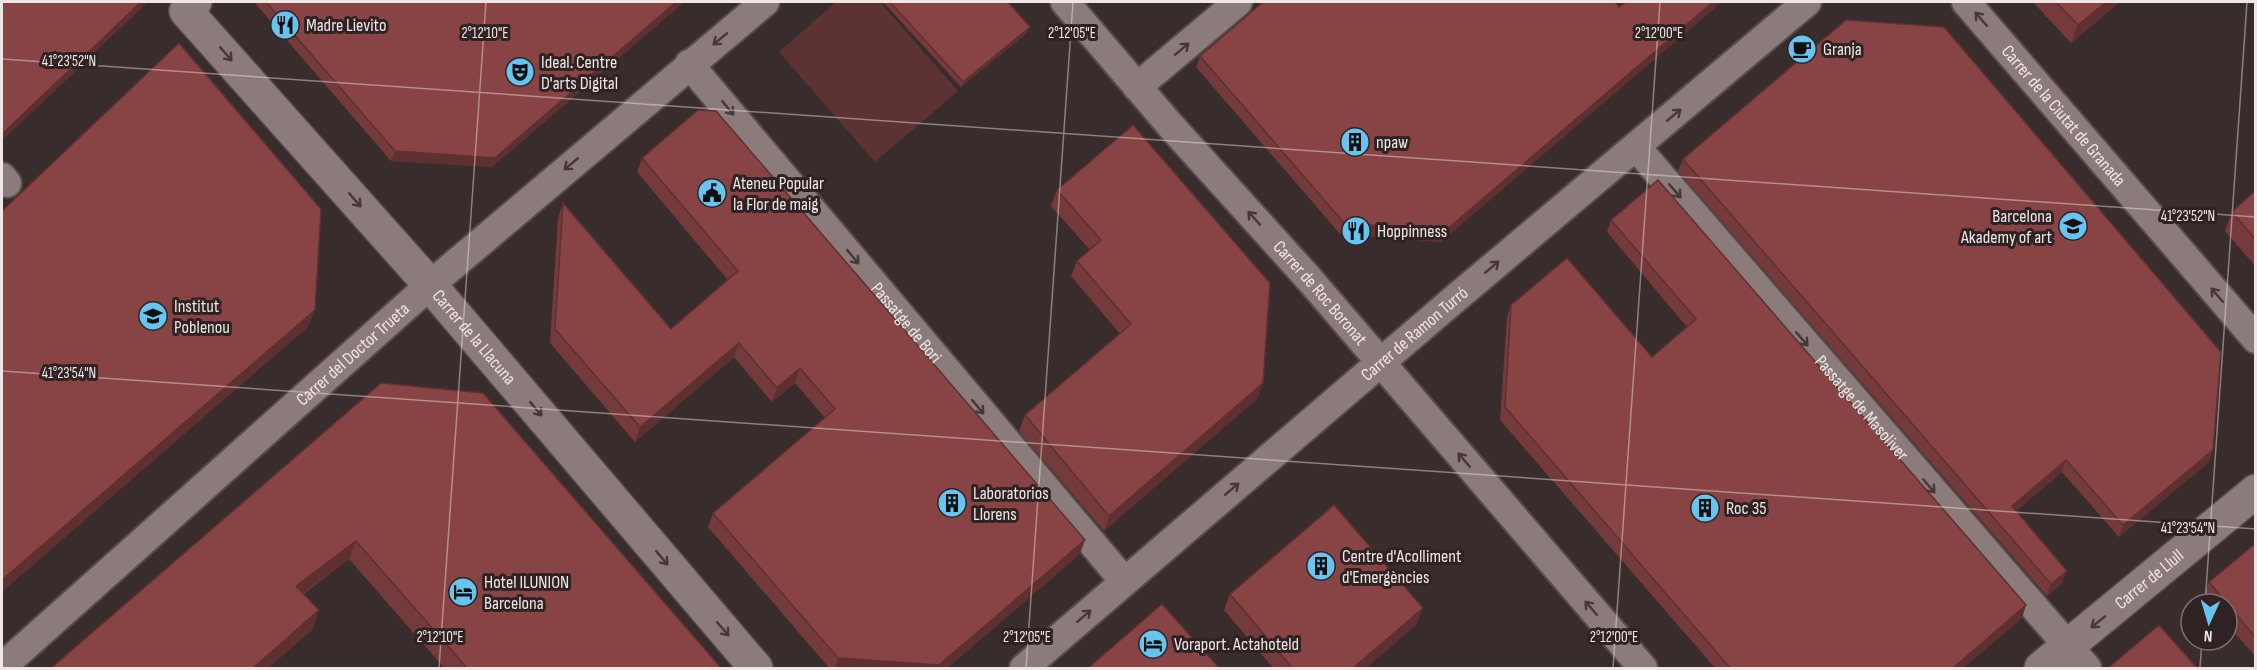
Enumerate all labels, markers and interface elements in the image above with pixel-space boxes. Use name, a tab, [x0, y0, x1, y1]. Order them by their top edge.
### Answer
restaurant icon: Madre Lievito	[269, 9, 301, 41]
one-way arrow	[1974, 12, 1988, 27]
place label: Madre Lievito	[306, 15, 386, 36]
text: 2°12'10"E	[461, 24, 509, 43]
text: 2°12'05"E	[1048, 24, 1096, 43]
text: 2°12'00"E	[1635, 24, 1683, 43]
one-way arrow	[712, 32, 728, 45]
cafe icon: Granja	[1786, 33, 1818, 65]
place label: Granja	[1823, 39, 1862, 60]
street label: Carrer de la Ciutat de Granada	[1997, 41, 2130, 191]
one-way arrow	[1174, 43, 1190, 56]
one-way arrow	[219, 46, 233, 61]
text: 41°23'52"N	[42, 52, 96, 71]
place label: Ideal. Centre D'arts Digital	[541, 52, 618, 94]
theatre icon: Ideal. Centre D'arts Digital	[504, 56, 536, 88]
one-way arrow	[721, 100, 735, 115]
one-way arrow	[1666, 108, 1681, 122]
building icon: npaw	[1339, 126, 1371, 158]
place label: npaw	[1376, 132, 1408, 153]
one-way arrow	[563, 158, 579, 171]
place label: Ateneu Popular la Flor de maig	[732, 173, 824, 215]
public building icon: Ateneu Popular la Flor de maig	[696, 177, 728, 209]
one-way arrow	[1668, 183, 1682, 198]
one-way arrow	[348, 192, 362, 207]
place label: Barcelona Akademy of art	[1960, 206, 2052, 248]
text: 41°23'52"N	[2161, 207, 2215, 226]
school or university icon: Barcelona Akademy of art	[2057, 210, 2089, 242]
one-way arrow	[1247, 211, 1261, 226]
restaurant icon: Hoppinness	[1340, 215, 1372, 247]
place label: Hoppinness	[1377, 221, 1447, 242]
street label: Carrer de Roc Boronat	[1269, 236, 1372, 350]
one-way arrow	[846, 249, 860, 264]
one-way arrow	[1484, 261, 1500, 274]
street label: Passatge de Bori	[867, 278, 946, 367]
street label: Carrer de Ramon Turró	[1357, 282, 1472, 385]
street label: Carrer de la Llacuna	[428, 285, 521, 389]
one-way arrow	[2211, 287, 2224, 303]
place label: Institut Poblenou	[174, 296, 230, 338]
street label: Carrer del Doctor Trueta	[292, 298, 414, 410]
school or university icon: Institut Poblenou	[137, 300, 169, 332]
one-way arrow	[1795, 331, 1809, 346]
street label: Passatge de Masoliver	[1811, 351, 1913, 465]
text: 41°23'54"N	[42, 364, 96, 383]
one-way arrow	[972, 399, 985, 415]
one-way arrow	[529, 401, 543, 416]
one-way arrow	[1457, 453, 1471, 468]
one-way arrow	[1922, 478, 1936, 493]
one-way arrow	[1224, 482, 1239, 496]
place label: Laboratorios Llorens	[973, 483, 1049, 525]
building icon: Laboratorios Llorens	[936, 487, 968, 519]
building icon: Roc 35	[1689, 492, 1721, 524]
place label: Roc 35	[1726, 498, 1766, 519]
text: 41°23'54"N	[2161, 519, 2215, 538]
street label: Carrer de Llull	[2111, 545, 2188, 613]
place label: Centre d'Acolliment d'Emergències	[1342, 546, 1462, 588]
one-way arrow	[655, 550, 669, 565]
building icon: Centre d'Acolliment d'Emergències	[1305, 550, 1337, 582]
place label: Hotel ILUNION Barcelona	[484, 572, 569, 614]
hotel icon: Hotel ILUNION Barcelona	[447, 576, 479, 608]
north arrow	[2179, 592, 2239, 652]
one-way arrow	[1584, 601, 1598, 616]
one-way arrow	[1076, 609, 1091, 623]
one-way arrow	[2090, 616, 2106, 629]
one-way arrow	[716, 621, 730, 636]
text: N	[2203, 626, 2213, 645]
text: 2°12'10"E	[416, 628, 464, 647]
text: 2°12'05"E	[1003, 628, 1051, 647]
hotel icon: Voraport. Actahoteld	[1137, 628, 1169, 660]
text: 2°12'00"E	[1590, 628, 1638, 647]
place label: Voraport. Actahoteld	[1174, 634, 1299, 655]

